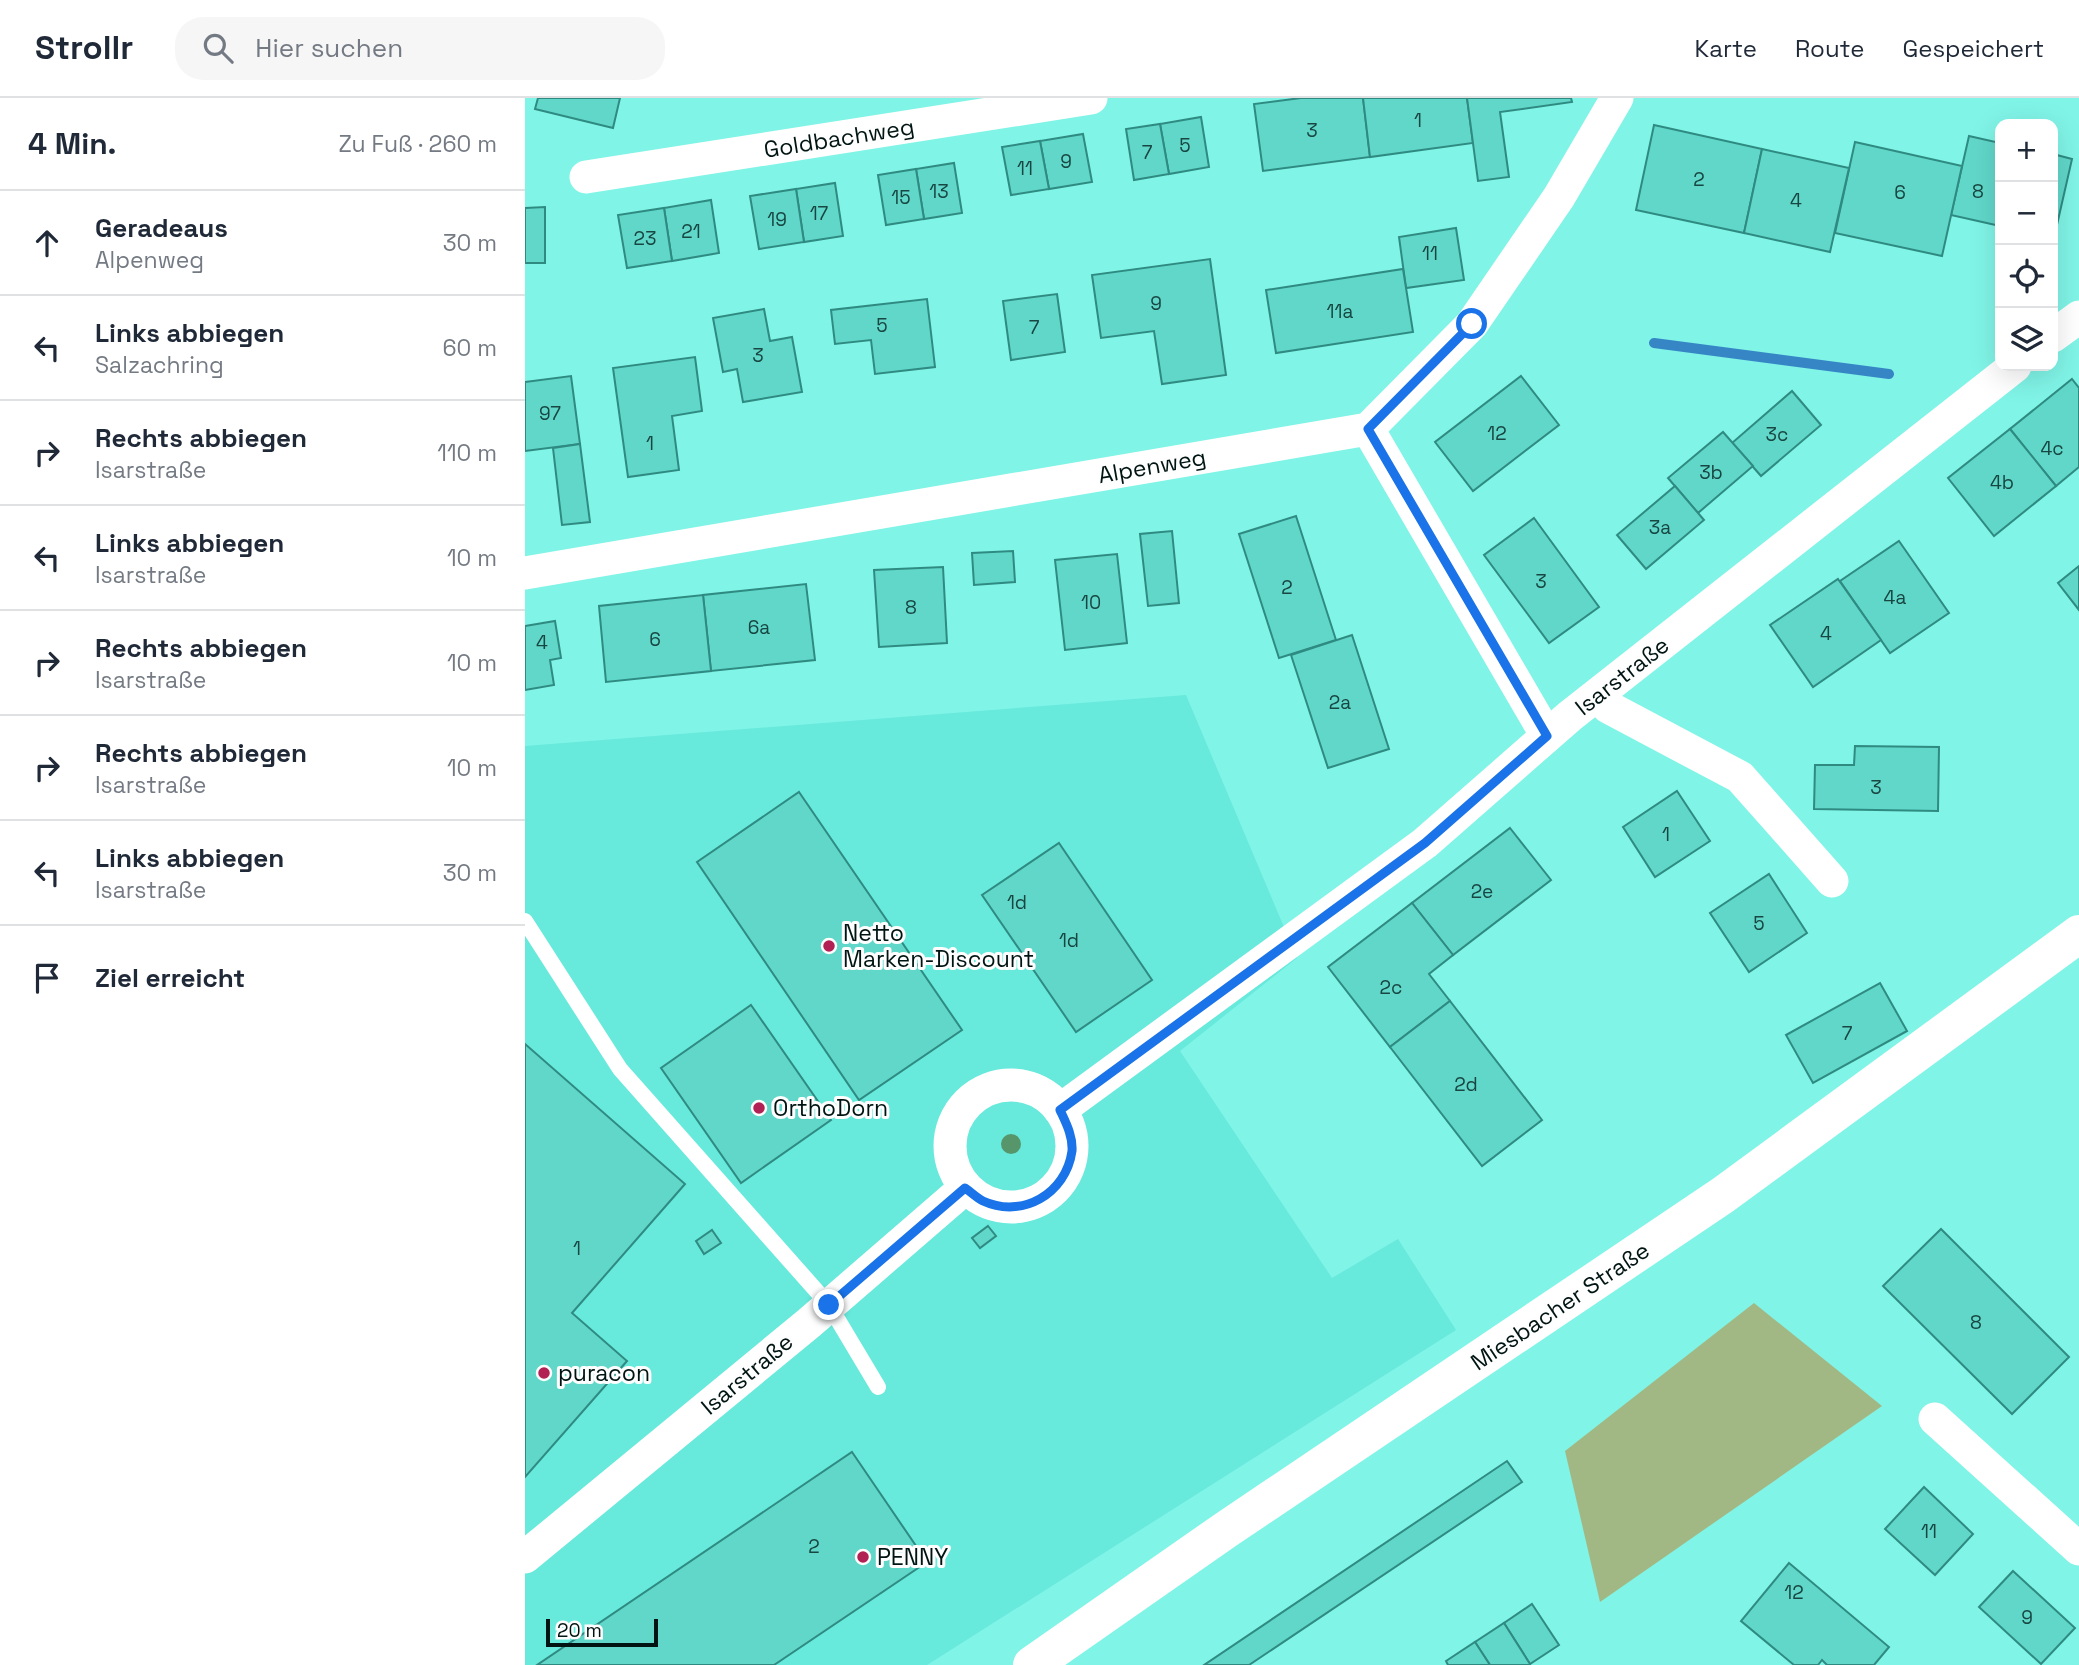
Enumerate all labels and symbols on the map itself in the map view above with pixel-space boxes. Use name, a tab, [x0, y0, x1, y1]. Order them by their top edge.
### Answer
house number: 1	[1414, 108, 1422, 133]
street label: Goldbachweg	[762, 111, 916, 165]
house number: 3	[1306, 118, 1318, 143]
house number: 5	[1179, 133, 1191, 158]
house number: 7	[1142, 140, 1153, 165]
house number: 9	[1060, 149, 1072, 174]
house number: 11	[1017, 156, 1033, 181]
house number: 2	[1693, 167, 1705, 192]
house number: 13	[929, 179, 949, 204]
house number: 8	[1972, 179, 1984, 204]
house number: 6	[1894, 180, 1906, 205]
house number: 15	[891, 185, 911, 210]
house number: 4	[1790, 188, 1802, 213]
house number: 17	[810, 201, 829, 226]
house number: 19	[767, 207, 787, 232]
house number: 21	[681, 219, 701, 244]
house number: 23	[634, 226, 656, 251]
house number: 11	[1422, 241, 1438, 266]
house number: 9	[1150, 291, 1162, 316]
house number: 11a	[1327, 299, 1353, 324]
route start	[1456, 308, 1487, 339]
house number: 5	[876, 313, 888, 338]
house number: 7	[1029, 315, 1040, 340]
house number: 3	[752, 343, 764, 368]
house number: 97	[539, 401, 561, 426]
house number: 12	[1487, 421, 1507, 446]
house number: 3c	[1766, 422, 1788, 447]
house number: 1	[646, 431, 654, 456]
house number: 4c	[2040, 436, 2064, 461]
street label: Alpenweg	[1096, 442, 1208, 490]
house number: 3b	[1699, 460, 1723, 485]
house number: 4b	[1990, 470, 2014, 495]
house number: 3a	[1649, 515, 1671, 540]
house number: 3	[1535, 569, 1547, 594]
house number: 2	[1281, 575, 1293, 600]
house number: 4a	[1884, 585, 1906, 610]
house number: 10	[1081, 590, 1101, 615]
house number: 8	[905, 595, 917, 620]
house number: 6a	[748, 615, 770, 640]
house number: 4	[1820, 621, 1832, 646]
house number: 6	[649, 627, 661, 652]
house number: 4	[536, 630, 548, 655]
street label: Isarstraße	[1569, 630, 1675, 722]
house number: 2a	[1329, 690, 1351, 715]
house number: 3	[1870, 775, 1882, 800]
house number: 1	[1662, 822, 1670, 847]
house number: 2e	[1471, 879, 1493, 904]
house number: 1d	[1007, 890, 1027, 915]
house number: 5	[1753, 911, 1765, 936]
place label: Netto Marken-Discount	[843, 918, 1034, 974]
house number: 1d	[1059, 928, 1079, 953]
marker: Netto Marken-Discount	[821, 938, 837, 954]
house number: 2c	[1380, 975, 1402, 1000]
house number: 7	[1842, 1021, 1853, 1046]
house number: 2d	[1454, 1072, 1478, 1097]
place label: OrthoDorn	[773, 1093, 888, 1123]
marker: OrthoDorn	[751, 1100, 767, 1116]
street label: Miesbacher Straße	[1465, 1235, 1655, 1377]
house number: 1	[573, 1236, 581, 1261]
route end	[813, 1289, 844, 1320]
house number: 8	[1970, 1310, 1982, 1335]
street label: Isarstraße	[695, 1327, 799, 1421]
place label: puracon	[558, 1358, 650, 1388]
marker: puracon	[536, 1365, 552, 1381]
house number: 11	[1921, 1519, 1937, 1544]
house number: 2	[808, 1534, 820, 1559]
place label: PENNY	[877, 1542, 948, 1572]
marker: PENNY	[855, 1549, 871, 1565]
house number: 12	[1784, 1580, 1804, 1605]
house number: 9	[2021, 1605, 2033, 1630]
scale bar	[546, 1616, 658, 1648]

